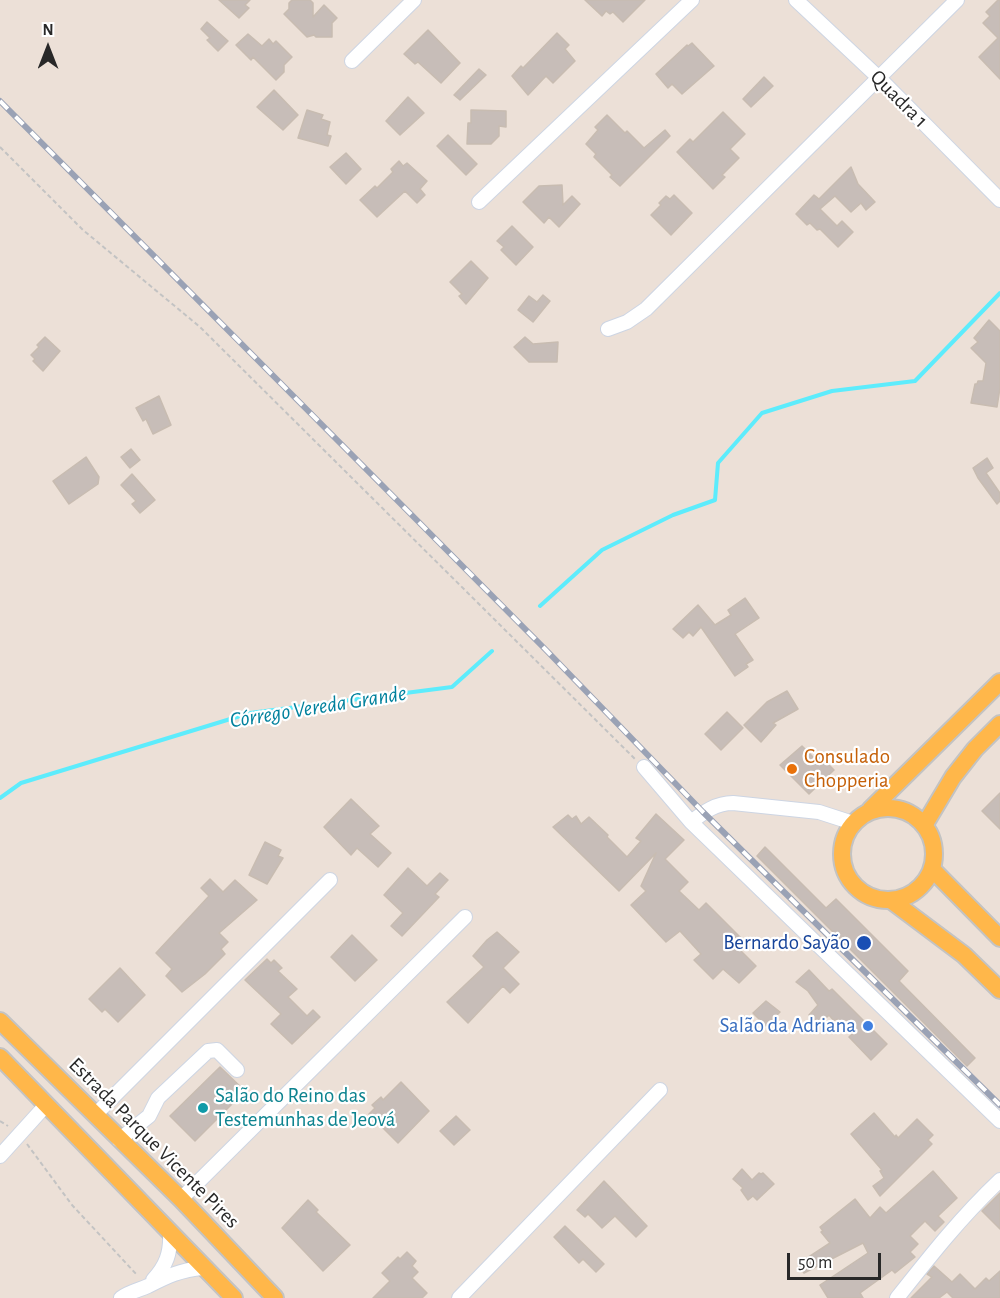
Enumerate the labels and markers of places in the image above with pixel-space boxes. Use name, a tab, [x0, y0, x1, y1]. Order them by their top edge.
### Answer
place label: Consulado Chopperia	[804, 744, 890, 794]
marker: Consulado Chopperia	[785, 762, 799, 776]
place label: Bernardo Sayão	[723, 930, 850, 956]
marker: Bernardo Sayão	[855, 934, 873, 952]
place label: Salão da Adriana	[720, 1013, 856, 1039]
marker: Salão da Adriana	[861, 1019, 875, 1033]
place label: Salão do Reino das Testemunhas de Jeová	[215, 1083, 395, 1133]
marker: Salão do Reino das Testemunhas de Jeová	[196, 1101, 210, 1115]

